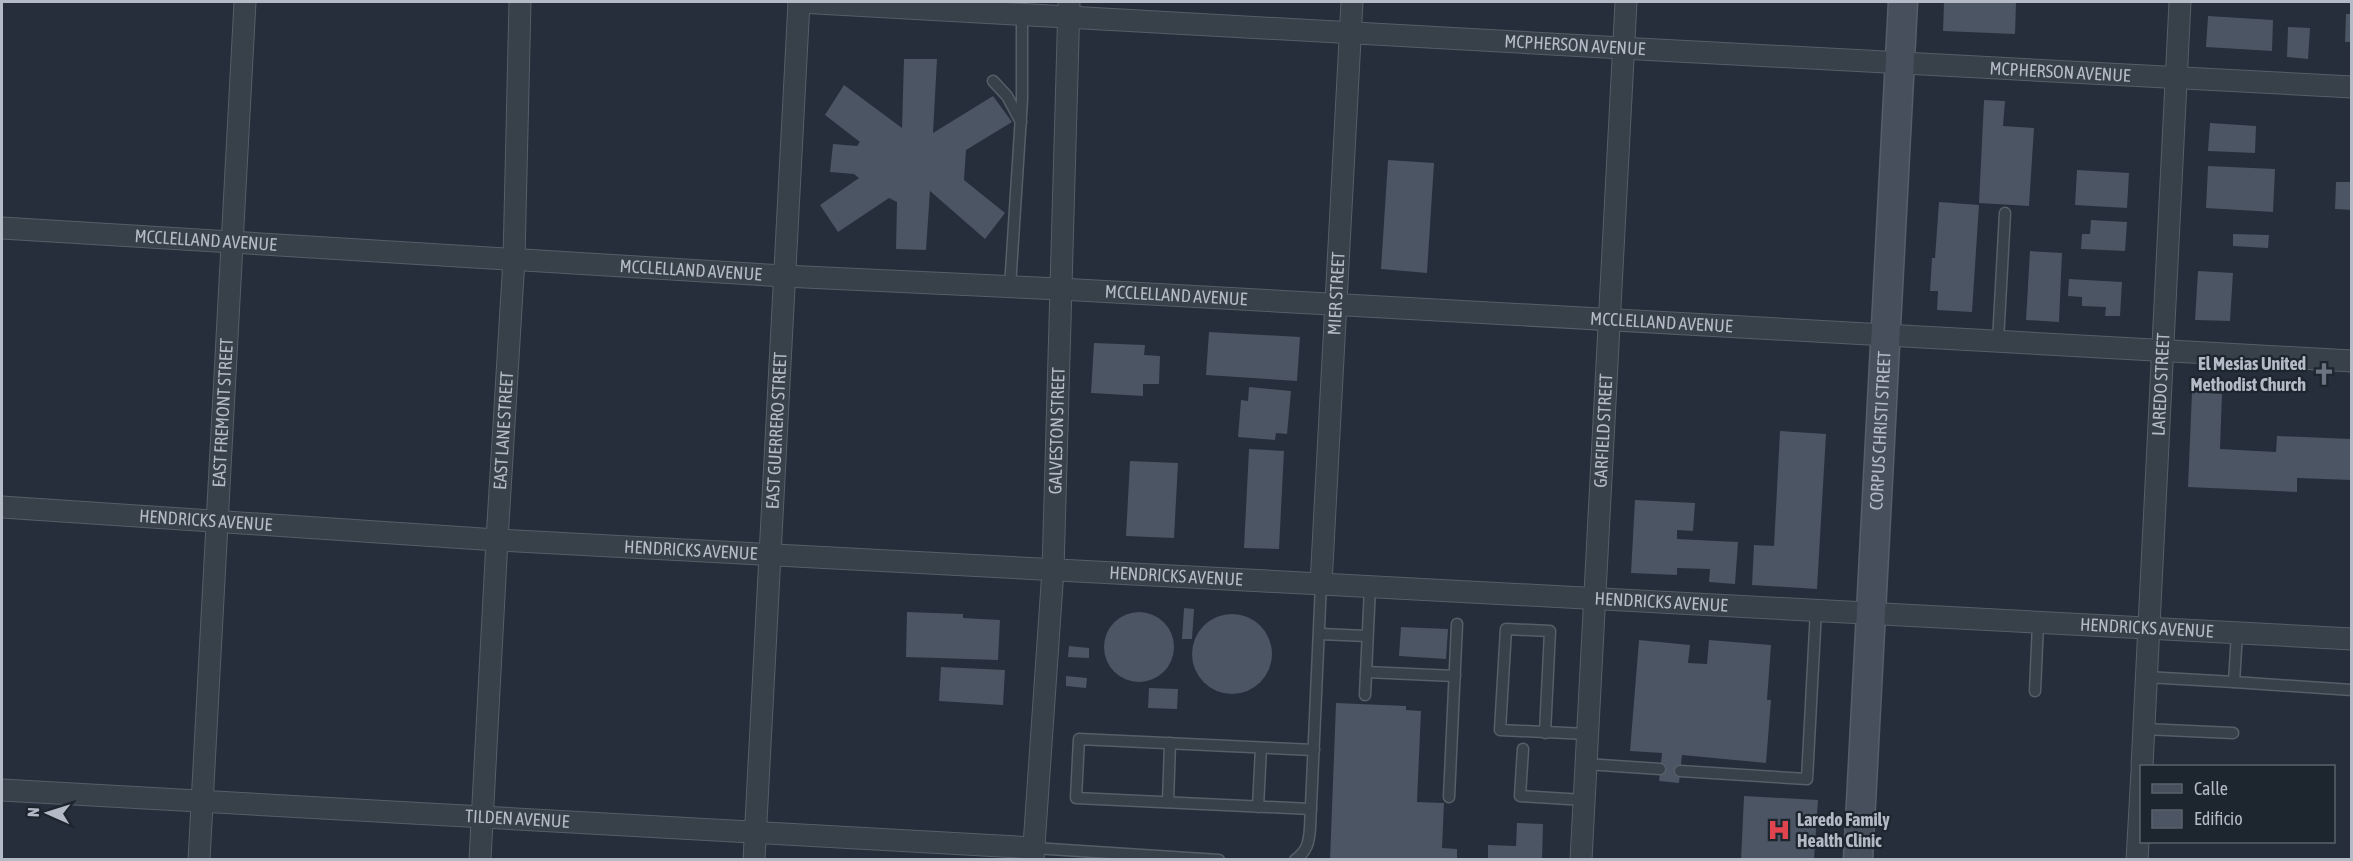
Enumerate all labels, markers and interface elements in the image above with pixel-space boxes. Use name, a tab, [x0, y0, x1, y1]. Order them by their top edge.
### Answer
street label: MCPHERSON AVENUE	[1504, 30, 1646, 59]
street label: MCPHERSON AVENUE	[1989, 57, 2131, 86]
street label: MCCLELLAND AVENUE	[134, 225, 278, 255]
street label: MIER STREET	[1323, 251, 1349, 336]
street label: MCCLELLAND AVENUE	[619, 255, 763, 285]
street label: MCCLELLAND AVENUE	[1104, 281, 1248, 309]
street label: MCCLELLAND AVENUE	[1590, 308, 1733, 336]
street label: LAREDO STREET	[2147, 332, 2174, 437]
street label: EAST FREMONT STREET	[208, 337, 237, 488]
street label: CORPUS CHRISTI STREET	[1865, 350, 1895, 511]
street label: EAST GUERRERO STREET	[761, 351, 791, 510]
place label: El Mesias United Methodist Church	[2190, 353, 2306, 395]
church icon: El Mesias United Methodist Church	[2311, 361, 2337, 387]
street label: GALVESTON STREET	[1044, 367, 1069, 495]
street label: EAST LANE STREET	[489, 371, 517, 491]
street label: GARFIELD STREET	[1590, 373, 1617, 488]
street label: HENDRICKS AVENUE	[138, 505, 273, 535]
street label: HENDRICKS AVENUE	[624, 536, 758, 564]
street label: HENDRICKS AVENUE	[1109, 562, 1243, 590]
street label: HENDRICKS AVENUE	[1594, 588, 1729, 616]
street label: HENDRICKS AVENUE	[2079, 613, 2214, 642]
legend	[2140, 765, 2335, 843]
text: Calle	[2194, 778, 2228, 799]
north arrow	[18, 783, 78, 843]
street label: TILDEN AVENUE	[465, 805, 570, 832]
text: N	[24, 807, 42, 817]
text: Edificio	[2194, 808, 2243, 829]
place label: Laredo Family Health Clinic	[1797, 809, 1890, 851]
hospital icon: Laredo Family Health Clinic	[1766, 817, 1792, 843]

